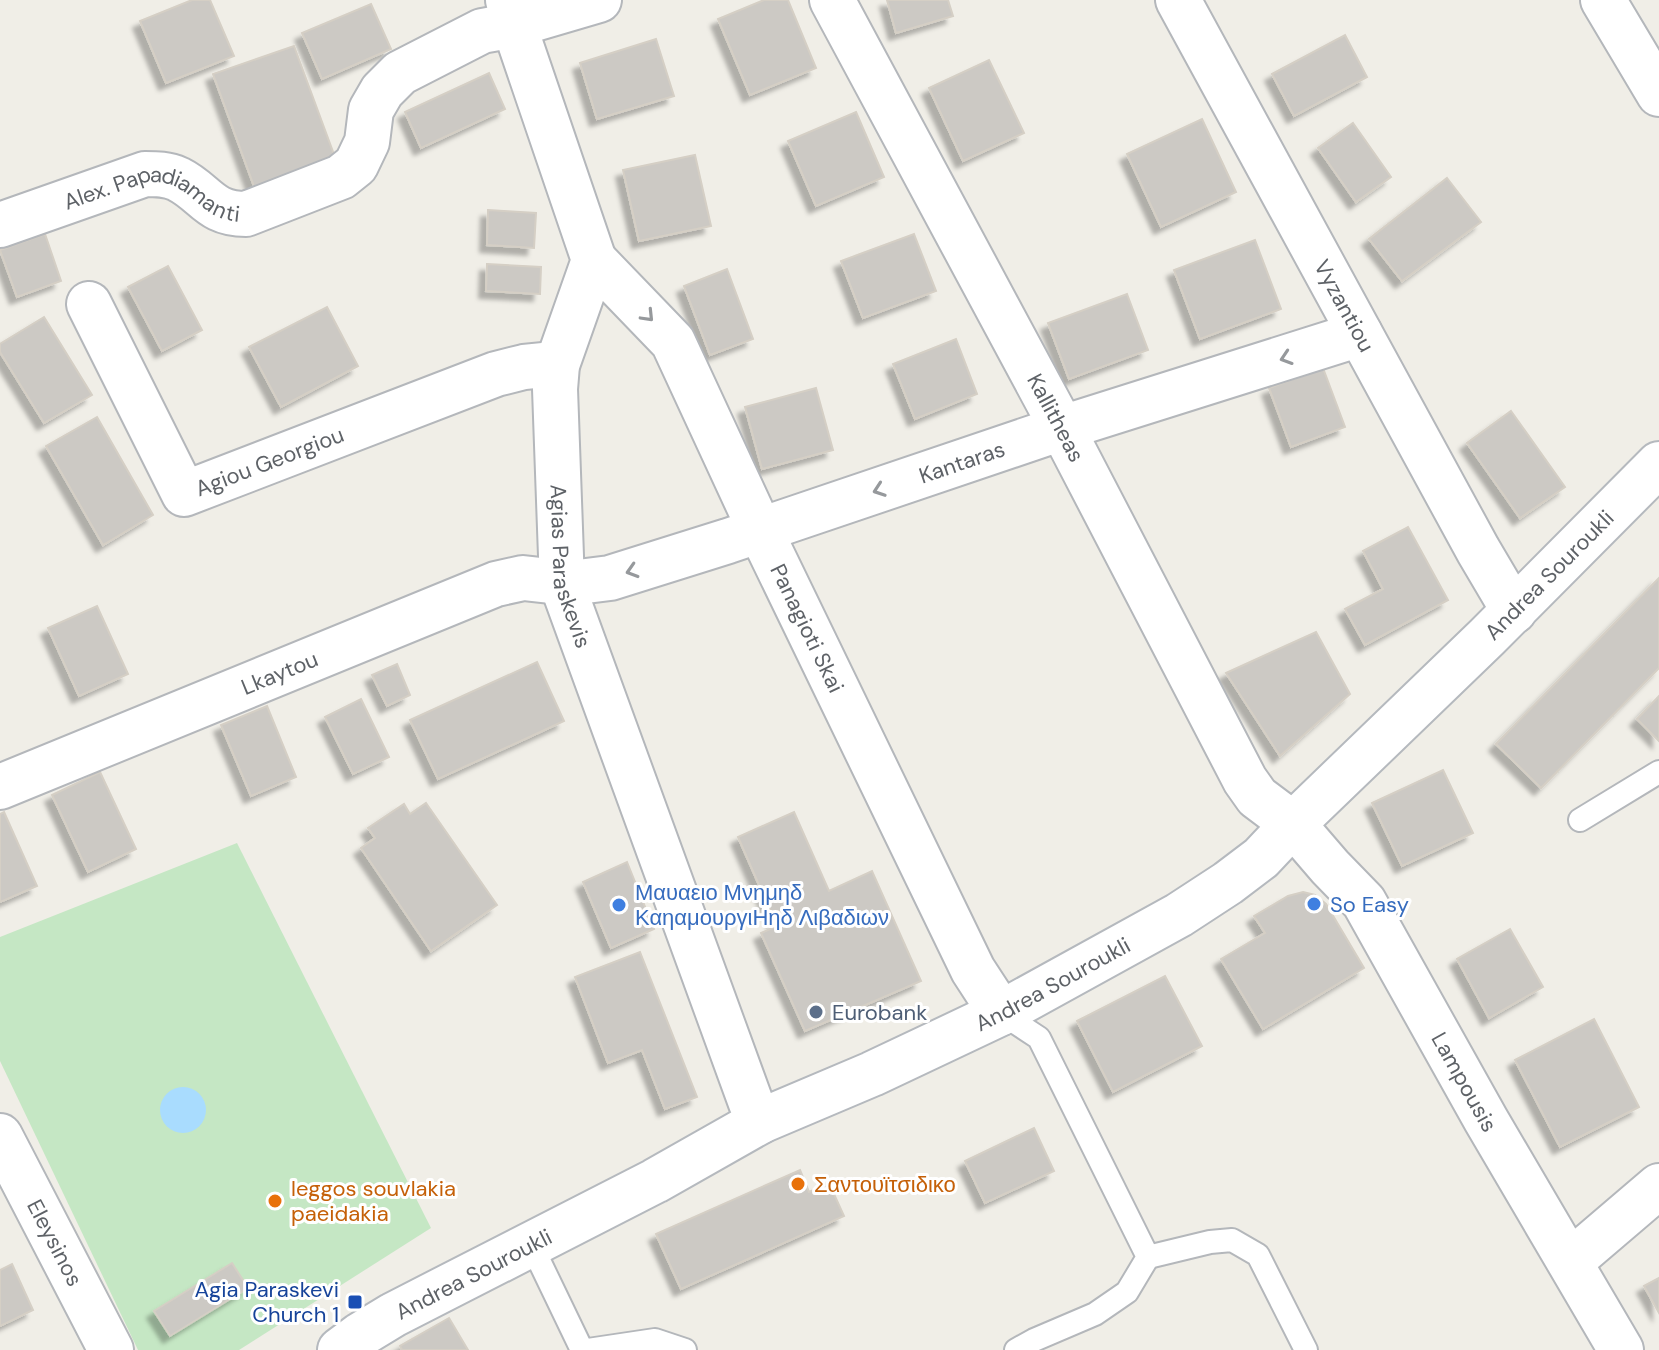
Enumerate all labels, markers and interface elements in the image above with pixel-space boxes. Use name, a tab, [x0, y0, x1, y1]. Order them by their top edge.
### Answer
street label: Alex. Papadiamanti	[60, 159, 241, 229]
street label: Vyzantiou	[1307, 254, 1381, 357]
one-way arrow	[639, 307, 653, 321]
one-way arrow	[1279, 349, 1293, 365]
street label: Kallitheas	[1020, 369, 1091, 467]
street label: Agiou Georgiou	[191, 420, 348, 503]
street label: Kantaras	[915, 434, 1009, 490]
one-way arrow	[872, 481, 886, 497]
street label: Agias Paraskevis	[543, 484, 598, 652]
street label: Andrea Souroukli	[1478, 504, 1620, 646]
street label: Panagioti Skai	[764, 559, 851, 698]
one-way arrow	[625, 562, 639, 578]
street label: Lkaytou	[237, 644, 322, 702]
place label: Μαυαειο Μνημηδ ΚαηαμουργιΗηδ Λιβαδιων	[635, 878, 889, 932]
place label: So Easy	[1330, 890, 1409, 919]
marker: So Easy	[1305, 895, 1323, 913]
marker: Μαυαειο Μνημηδ ΚαηαμουργιΗηδ Λιβαδιων	[610, 896, 628, 914]
street label: Andrea Souroukli	[971, 931, 1135, 1038]
place label: Eurobank	[832, 998, 927, 1027]
marker: Eurobank	[807, 1003, 825, 1021]
street label: Lampousis	[1425, 1027, 1504, 1137]
place label: Σαντουϊτσιδικο	[814, 1170, 956, 1199]
place label: leggos souvlakia paeidakia	[291, 1174, 456, 1228]
marker: Σαντουϊτσιδικο	[789, 1175, 807, 1193]
marker: leggos souvlakia paeidakia	[266, 1192, 284, 1210]
street label: Eleysinos	[20, 1194, 89, 1291]
street label: Andrea Souroukli	[390, 1222, 557, 1326]
place label: Agia Paraskevi Church 1	[194, 1275, 339, 1329]
marker: Agia Paraskevi Church 1	[346, 1293, 364, 1311]

